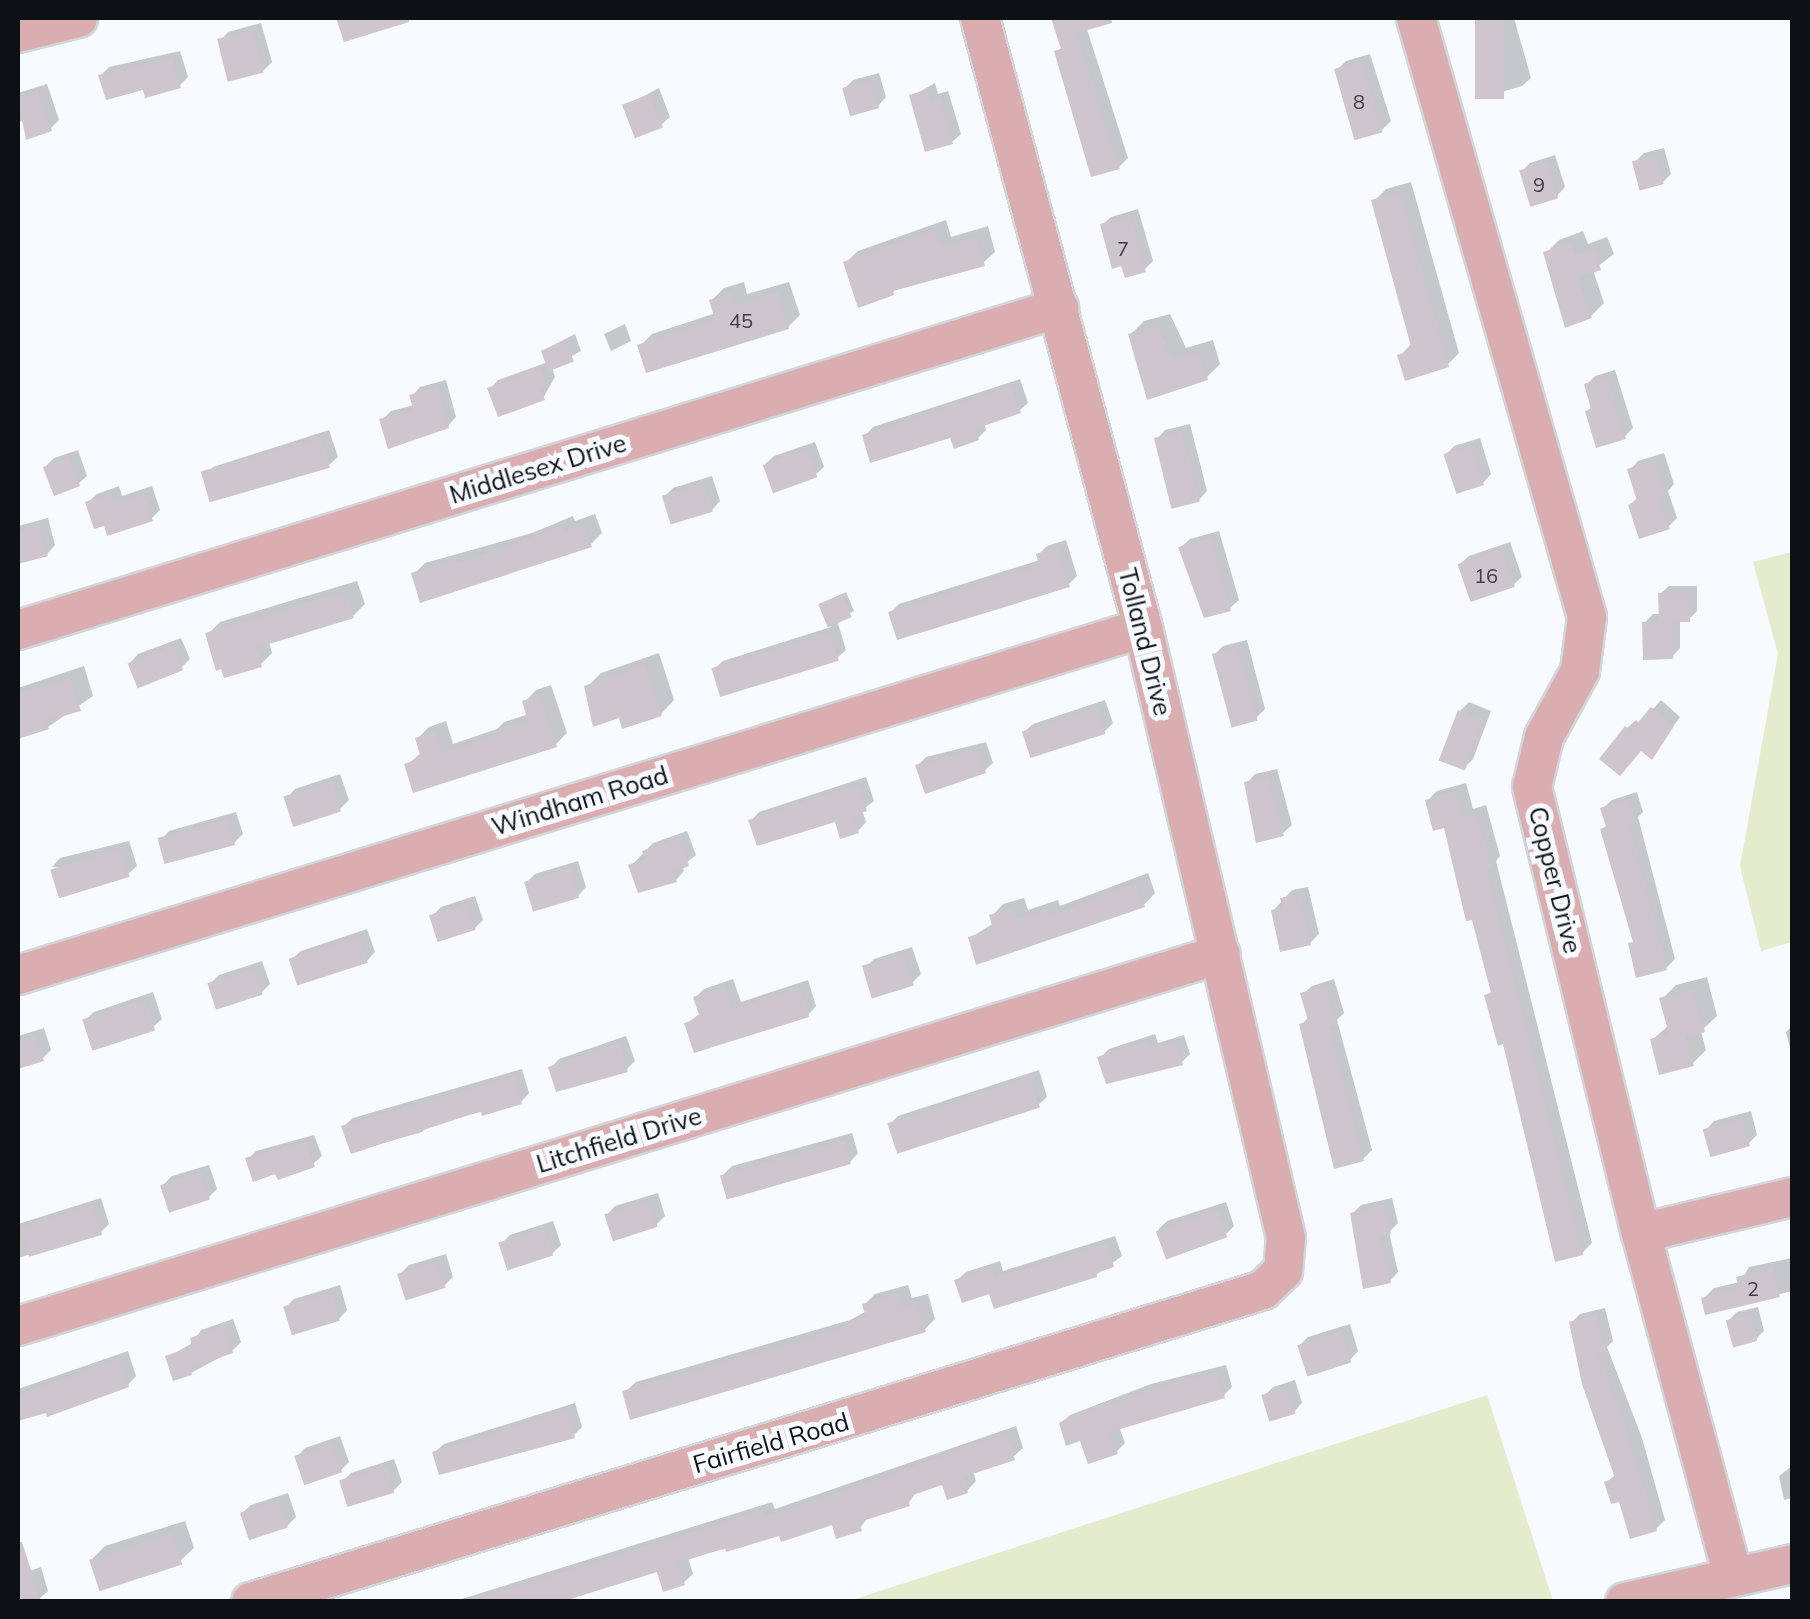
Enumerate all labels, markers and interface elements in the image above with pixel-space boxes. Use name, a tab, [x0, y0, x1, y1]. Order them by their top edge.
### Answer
house number: 8	[1353, 89, 1365, 113]
house number: 9	[1533, 172, 1545, 196]
house number: 7	[1117, 236, 1129, 260]
house number: 45	[729, 308, 753, 332]
street label: Middlesex Drive	[446, 428, 630, 510]
house number: 16	[1474, 563, 1498, 587]
street label: Tolland Drive	[1112, 565, 1178, 719]
street label: Windham Road	[488, 760, 672, 842]
street label: Copper Drive	[1522, 804, 1588, 956]
street label: Litchfield Drive	[533, 1101, 705, 1179]
house number: 2	[1747, 1276, 1759, 1300]
street label: Fairfield Road	[690, 1406, 852, 1480]

